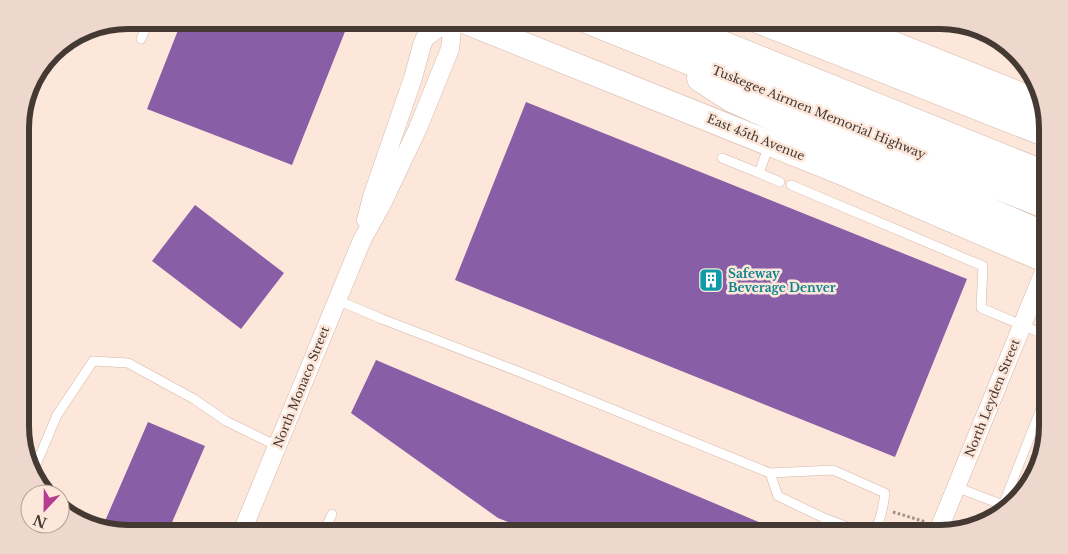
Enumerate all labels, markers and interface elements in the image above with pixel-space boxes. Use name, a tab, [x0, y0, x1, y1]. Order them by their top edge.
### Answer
street label: Tuskegee Airmen Memorial Highway	[710, 62, 928, 162]
street label: East 45th Avenue	[705, 111, 807, 163]
place label: Safeway Beverage Denver	[728, 266, 836, 295]
building icon: Safeway Beverage Denver	[698, 267, 724, 293]
street label: North Monaco Street	[270, 324, 332, 450]
street label: North Leyden Street	[961, 336, 1023, 459]
north arrow	[20, 484, 70, 534]
text: N	[31, 510, 50, 532]

